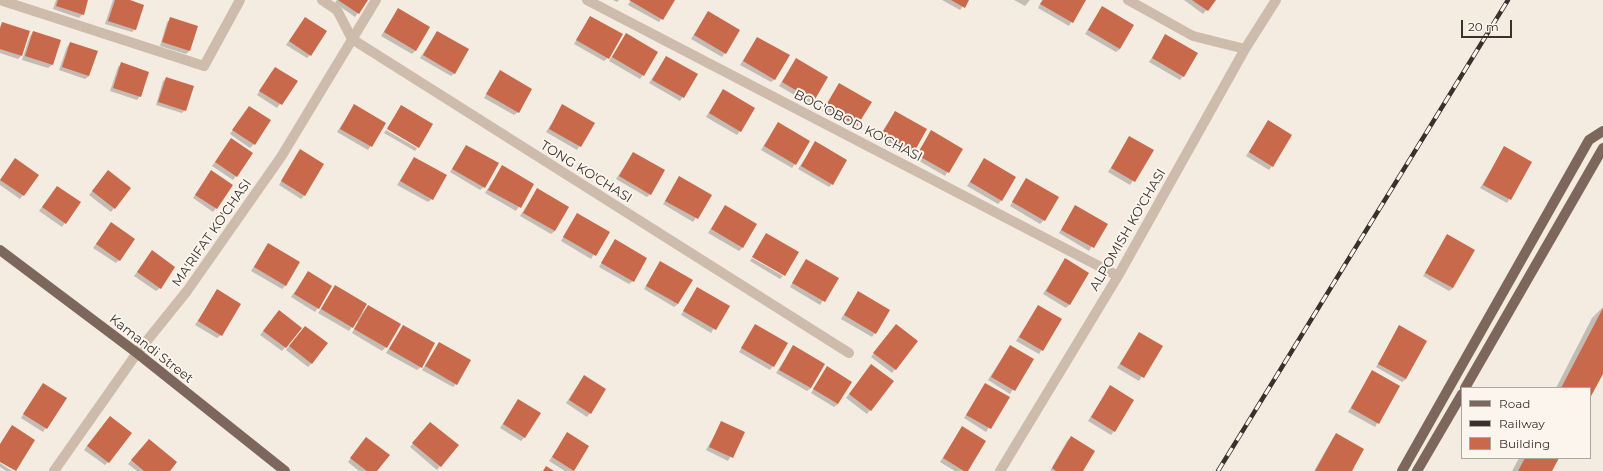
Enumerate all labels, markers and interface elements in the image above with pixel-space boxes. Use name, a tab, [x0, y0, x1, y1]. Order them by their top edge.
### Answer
scale bar	[1463, 12, 1514, 38]
text: 20 m	[1468, 19, 1499, 34]
street label: BOG'OBOD KO'CHASI	[791, 87, 925, 165]
street label: TONG KO'CHASI	[537, 138, 635, 206]
street label: ALPOMISH KO'CHASI	[1087, 166, 1169, 294]
street label: MA'RIFAT KO'CHASI	[169, 176, 255, 290]
street label: Kamandi Street	[106, 311, 196, 387]
legend	[1461, 387, 1591, 459]
text: Road	[1499, 396, 1530, 411]
text: Railway	[1499, 416, 1545, 431]
text: Building	[1499, 436, 1550, 451]

